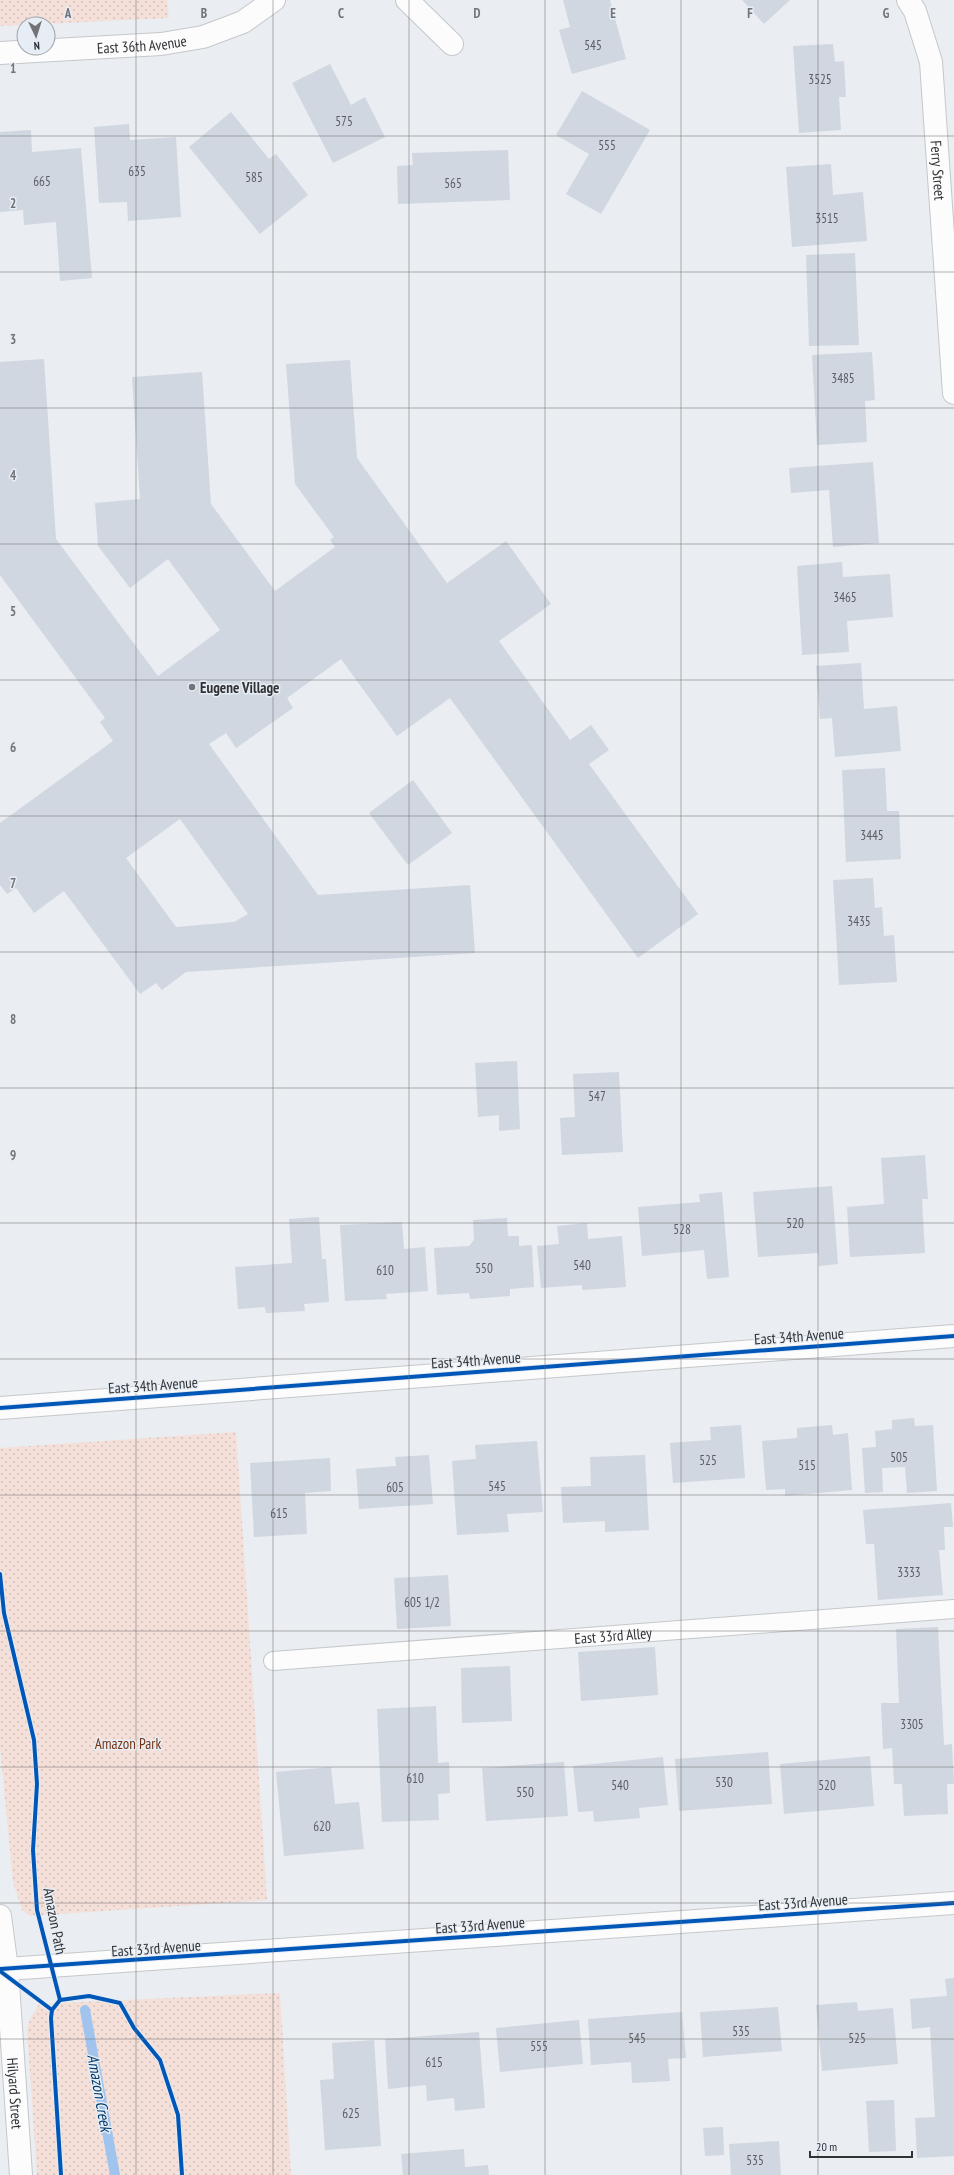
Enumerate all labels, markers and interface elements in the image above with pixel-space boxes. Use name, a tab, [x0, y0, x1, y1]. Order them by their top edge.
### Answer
text: A	[64, 5, 72, 22]
text: B	[201, 5, 207, 22]
text: C	[338, 5, 344, 22]
text: D	[474, 5, 481, 22]
text: E	[610, 5, 616, 22]
text: F	[747, 5, 753, 22]
text: G	[883, 5, 890, 22]
north arrow	[16, 16, 56, 56]
street label: East 36th Avenue	[96, 30, 188, 57]
house number: 545	[584, 37, 602, 54]
text: N	[33, 39, 40, 53]
text: 1	[10, 60, 16, 77]
house number: 3525	[808, 71, 832, 88]
house number: 575	[335, 113, 353, 130]
house number: 555	[598, 137, 616, 154]
street label: Ferry Street	[927, 140, 950, 201]
house number: 635	[128, 163, 146, 180]
house number: 585	[245, 169, 263, 186]
house number: 665	[33, 173, 51, 190]
house number: 565	[444, 175, 462, 192]
text: 2	[10, 195, 16, 212]
house number: 3515	[815, 210, 839, 227]
text: 3	[10, 331, 16, 348]
house number: 3485	[831, 370, 855, 387]
text: 4	[10, 467, 17, 484]
house number: 3465	[833, 589, 857, 606]
text: 5	[10, 603, 16, 620]
place label: Eugene Village	[200, 678, 280, 697]
marker: Eugene Village	[187, 682, 197, 692]
text: 6	[10, 739, 16, 756]
house number: 3445	[860, 827, 884, 844]
text: 7	[10, 875, 16, 892]
house number: 3435	[847, 913, 871, 930]
text: 8	[10, 1011, 16, 1028]
house number: 547	[588, 1088, 606, 1105]
text: 9	[10, 1147, 16, 1164]
house number: 520	[786, 1215, 804, 1232]
house number: 528	[673, 1221, 691, 1238]
house number: 540	[573, 1257, 591, 1274]
house number: 550	[475, 1260, 493, 1277]
house number: 610	[376, 1262, 394, 1279]
street label: East 34th Avenue	[754, 1323, 844, 1349]
street label: East 34th Avenue	[431, 1347, 521, 1373]
street label: East 34th Avenue	[108, 1372, 198, 1398]
house number: 505	[890, 1449, 908, 1466]
house number: 525	[699, 1452, 717, 1469]
house number: 515	[798, 1457, 816, 1474]
house number: 545	[488, 1478, 506, 1495]
house number: 605	[386, 1479, 404, 1496]
house number: 615	[270, 1505, 288, 1522]
house number: 3333	[897, 1564, 921, 1581]
house number: 605 1/2	[404, 1594, 440, 1611]
street label: East 33rd Alley	[574, 1623, 653, 1647]
house number: 3305	[900, 1716, 924, 1733]
park label: Amazon Park	[95, 1734, 161, 1753]
house number: 610	[406, 1770, 424, 1787]
house number: 530	[715, 1774, 733, 1791]
house number: 540	[611, 1777, 629, 1794]
house number: 520	[818, 1777, 836, 1794]
house number: 550	[516, 1784, 534, 1801]
house number: 620	[313, 1818, 331, 1835]
street label: Amazon Path	[39, 1886, 71, 1956]
street label: East 33rd Avenue	[758, 1889, 848, 1915]
street label: East 33rd Avenue	[435, 1912, 525, 1938]
street label: East 33rd Avenue	[111, 1935, 201, 1961]
house number: 535	[732, 2023, 750, 2040]
house number: 545	[628, 2030, 646, 2047]
house number: 525	[848, 2030, 866, 2047]
house number: 555	[530, 2038, 548, 2055]
water label: Amazon Creek	[83, 2053, 117, 2135]
house number: 615	[425, 2054, 443, 2071]
street label: Hilyard Street	[4, 2057, 27, 2130]
house number: 625	[342, 2105, 360, 2122]
scale bar	[810, 2133, 912, 2159]
text: 20 m	[816, 2139, 837, 2154]
house number: 535	[746, 2152, 764, 2169]

